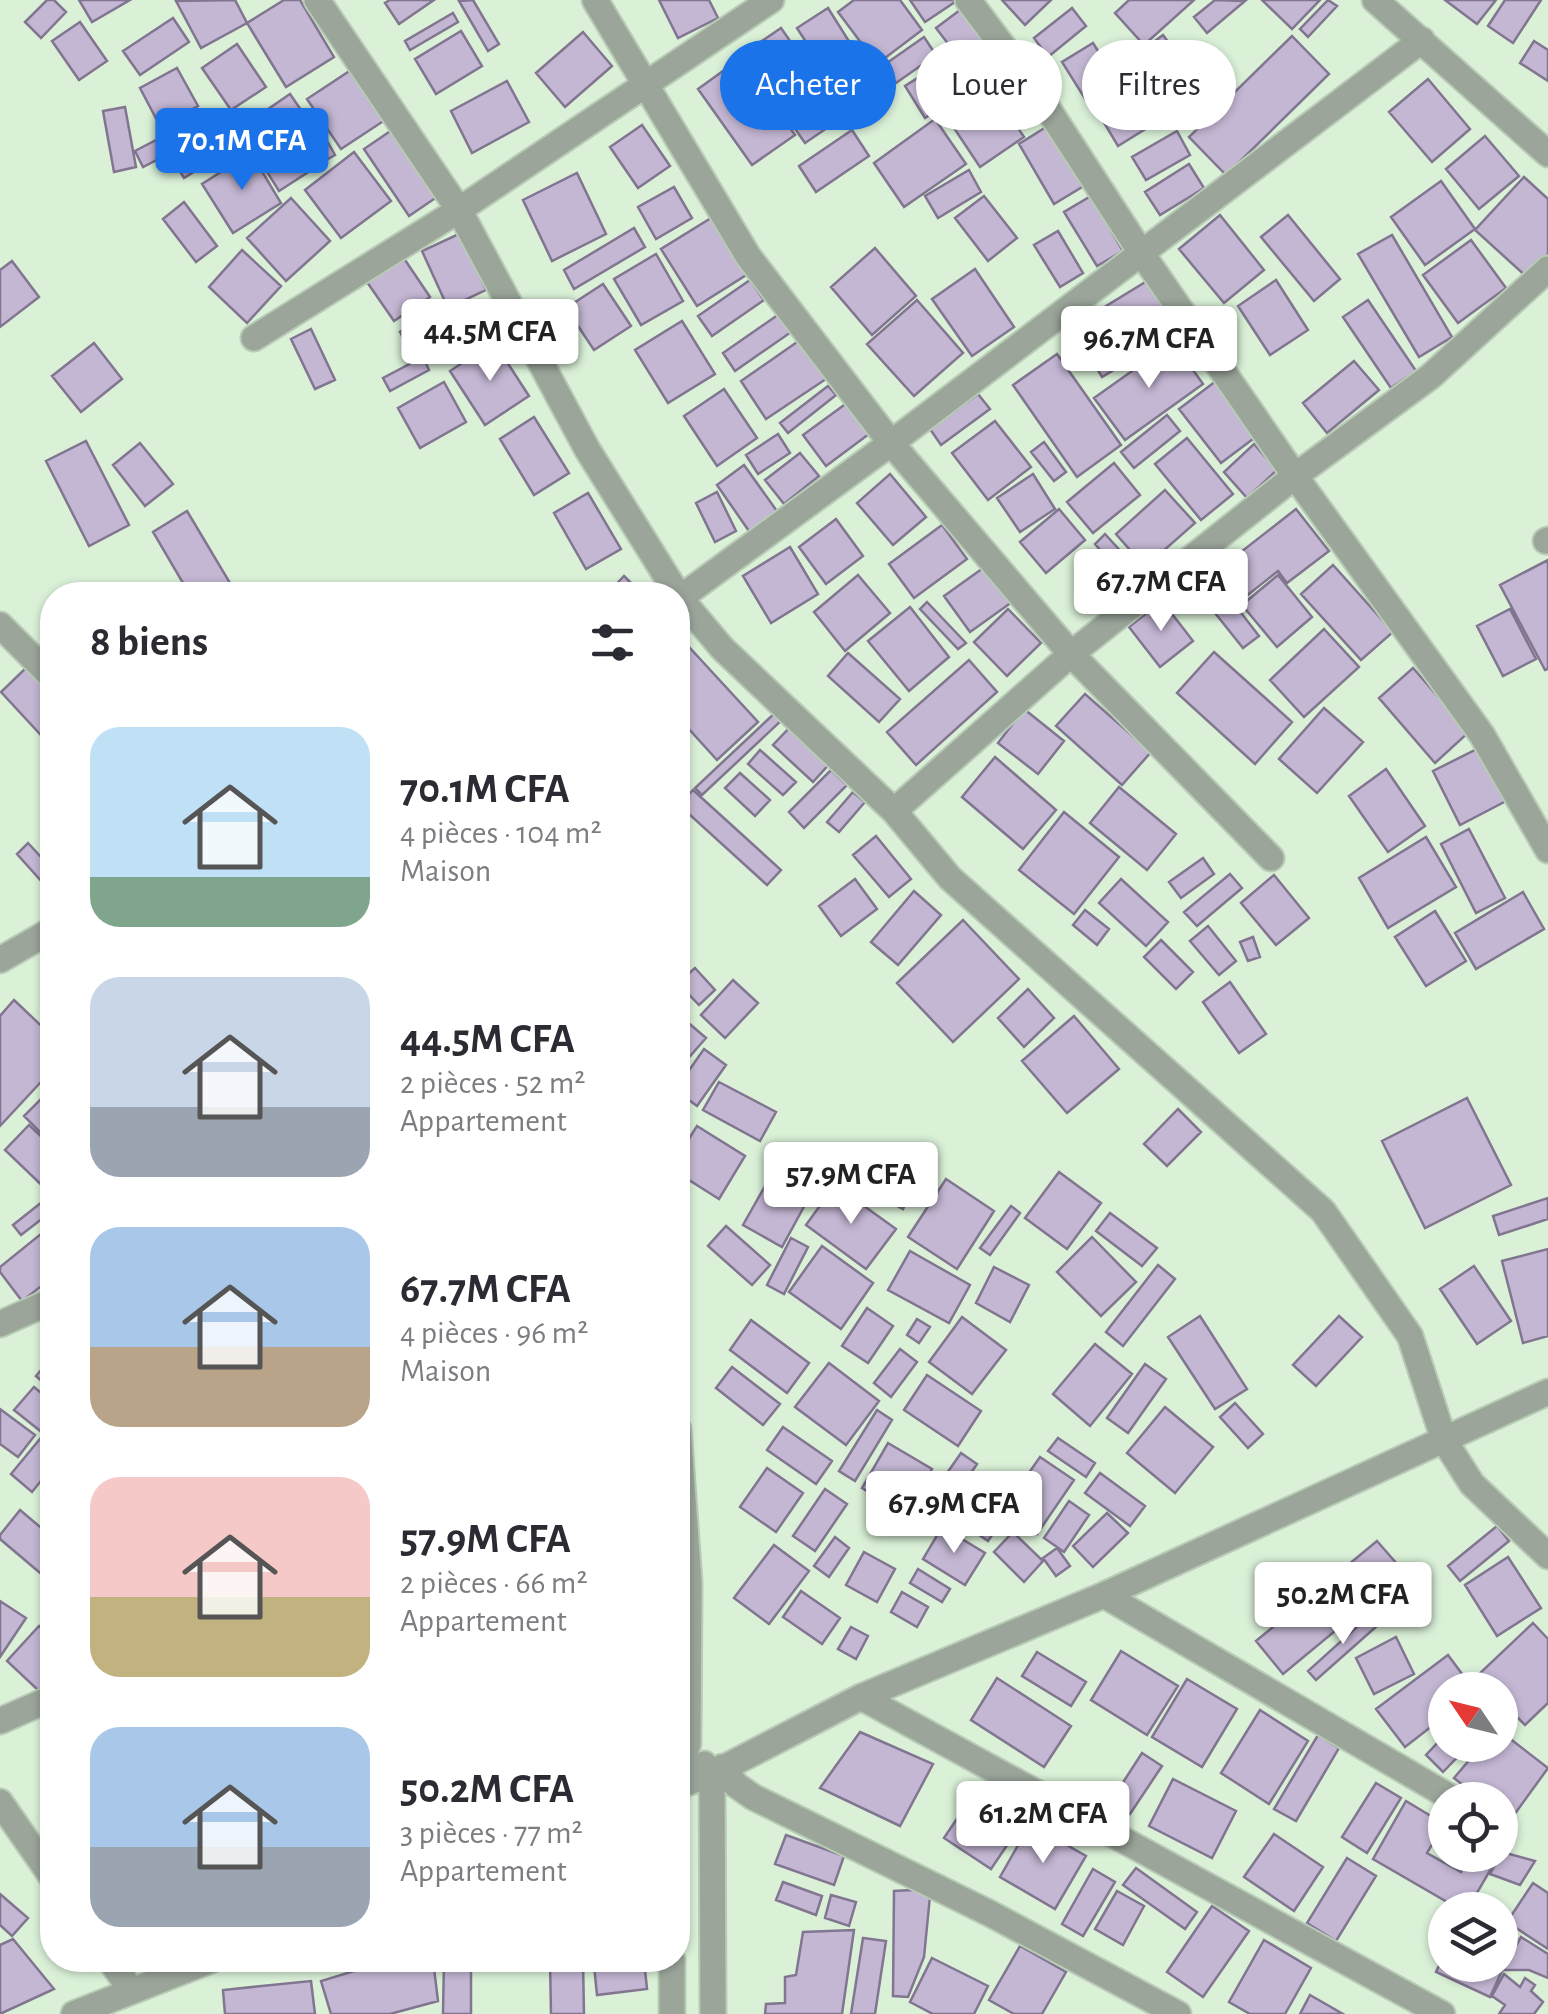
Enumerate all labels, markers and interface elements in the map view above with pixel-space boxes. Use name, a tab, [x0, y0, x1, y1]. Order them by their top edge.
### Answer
chip: Acheter	[720, 40, 896, 130]
chip: Louer	[916, 40, 1062, 130]
chip: Filtres	[1082, 40, 1236, 130]
pin: 70.1M CFA	[128, 108, 356, 193]
text: 70.1M CFA	[177, 124, 307, 156]
pin: 44.5M CFA	[376, 299, 604, 384]
pin: 96.7M CFA	[1035, 306, 1263, 391]
text: 44.5M CFA	[423, 315, 557, 347]
text: 96.7M CFA	[1083, 322, 1215, 354]
pin: 67.7M CFA	[1047, 549, 1275, 634]
text: 67.7M CFA	[1096, 565, 1226, 597]
icon: filters	[585, 615, 640, 670]
text: 8 biens	[90, 621, 208, 663]
icon: home	[170, 767, 290, 887]
text: 70.1M CFA	[400, 768, 570, 810]
text: 4 pièces · 104 m²	[400, 817, 602, 849]
text: Maison	[400, 855, 491, 887]
icon: home	[170, 1017, 290, 1137]
text: 44.5M CFA	[400, 1018, 575, 1060]
text: 2 pièces · 52 m²	[400, 1067, 585, 1099]
text: Appartement	[400, 1105, 567, 1137]
pin: 57.9M CFA	[737, 1142, 965, 1227]
text: 57.9M CFA	[786, 1158, 916, 1190]
icon: home	[170, 1267, 290, 1387]
text: 67.7M CFA	[400, 1268, 571, 1310]
text: 4 pièces · 96 m²	[400, 1317, 588, 1349]
text: Maison	[400, 1355, 491, 1387]
pin: 67.9M CFA	[840, 1471, 1068, 1556]
text: 67.9M CFA	[888, 1487, 1020, 1519]
icon: home	[170, 1517, 290, 1637]
text: 57.9M CFA	[400, 1518, 571, 1560]
pin: 50.2M CFA	[1229, 1562, 1457, 1647]
text: 2 pièces · 66 m²	[400, 1567, 588, 1599]
text: 50.2M CFA	[1277, 1578, 1409, 1610]
text: Appartement	[400, 1605, 567, 1637]
north arrow	[1428, 1672, 1518, 1762]
map controls	[1428, 1672, 1518, 1982]
icon: home	[170, 1767, 290, 1887]
text: 50.2M CFA	[400, 1768, 574, 1810]
pin: 61.2M CFA	[929, 1781, 1157, 1866]
button: locate	[1428, 1782, 1518, 1872]
text: 61.2M CFA	[978, 1797, 1108, 1829]
text: 3 pièces · 77 m²	[400, 1817, 583, 1849]
text: Appartement	[400, 1855, 567, 1887]
button: layers	[1428, 1892, 1518, 1982]

